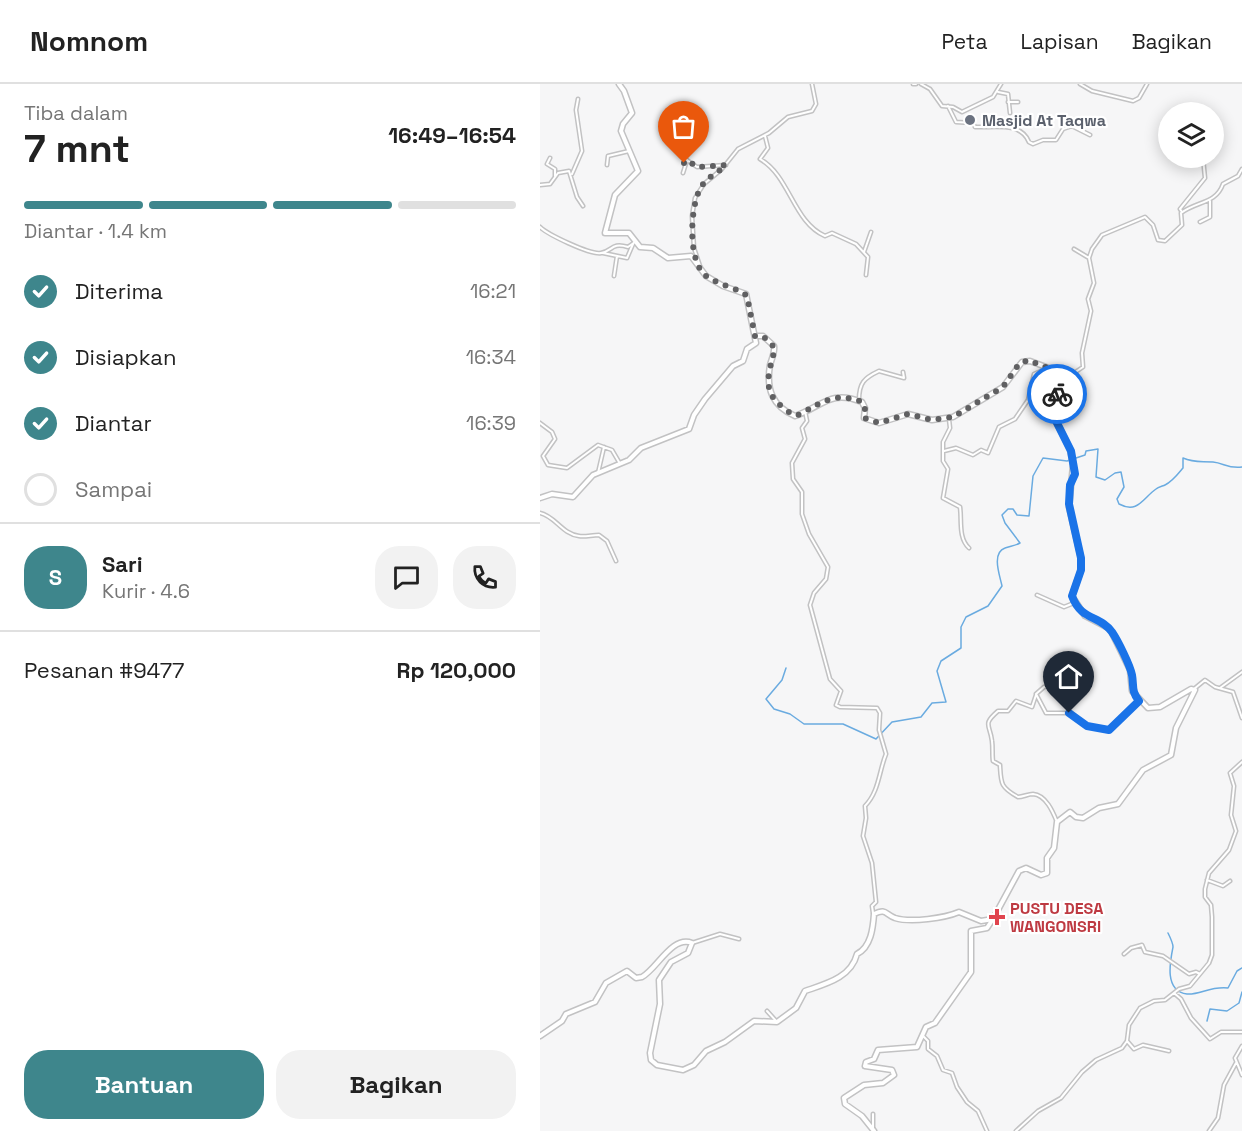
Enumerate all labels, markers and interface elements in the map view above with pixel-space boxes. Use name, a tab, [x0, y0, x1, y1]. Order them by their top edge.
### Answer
text: Nomnom	[30, 23, 148, 59]
text: Peta	[942, 28, 988, 55]
text: Lapisan	[1021, 28, 1099, 55]
text: Bagikan	[1132, 28, 1212, 55]
text: Tiba dalam	[24, 100, 128, 126]
pin	[658, 101, 709, 163]
map controls	[1158, 102, 1224, 168]
button: layers	[1158, 102, 1224, 168]
icon: bag	[667, 110, 700, 143]
place label: Masjid At Taqwa	[982, 110, 1106, 131]
marker: Masjid At Taqwa	[963, 113, 977, 127]
text: 16:49–16:54	[388, 121, 516, 149]
text: 7 mnt	[24, 124, 130, 173]
text: Diantar · 1.4 km	[24, 218, 167, 244]
icon: check	[24, 275, 57, 308]
text: Diterima	[75, 277, 163, 305]
text: 16:21	[470, 278, 516, 304]
icon: check	[24, 341, 57, 374]
text: Disiapkan	[75, 343, 177, 371]
text: 16:34	[466, 344, 516, 370]
courier	[1027, 364, 1087, 424]
icon: bike	[1041, 378, 1074, 411]
icon: check	[24, 407, 57, 440]
text: Diantar	[75, 409, 152, 437]
text: 16:39	[466, 410, 516, 436]
text: Sampai	[75, 475, 152, 503]
button: chat	[375, 546, 438, 609]
button: phone	[453, 546, 516, 609]
text: Sari	[102, 550, 143, 578]
text: S	[49, 563, 62, 591]
text: Kurir · 4.6	[102, 578, 190, 604]
pin	[1043, 651, 1094, 713]
text: Pesanan #9477	[24, 656, 184, 684]
text: Rp 120,000	[396, 656, 516, 684]
icon: home	[1052, 660, 1085, 693]
place label: PUSTU DESA WANGONSRI	[1010, 898, 1103, 937]
marker: PUSTU DESA WANGONSRI	[988, 908, 1006, 926]
button: Bantuan	[24, 1050, 264, 1119]
button: Bagikan	[276, 1050, 516, 1119]

